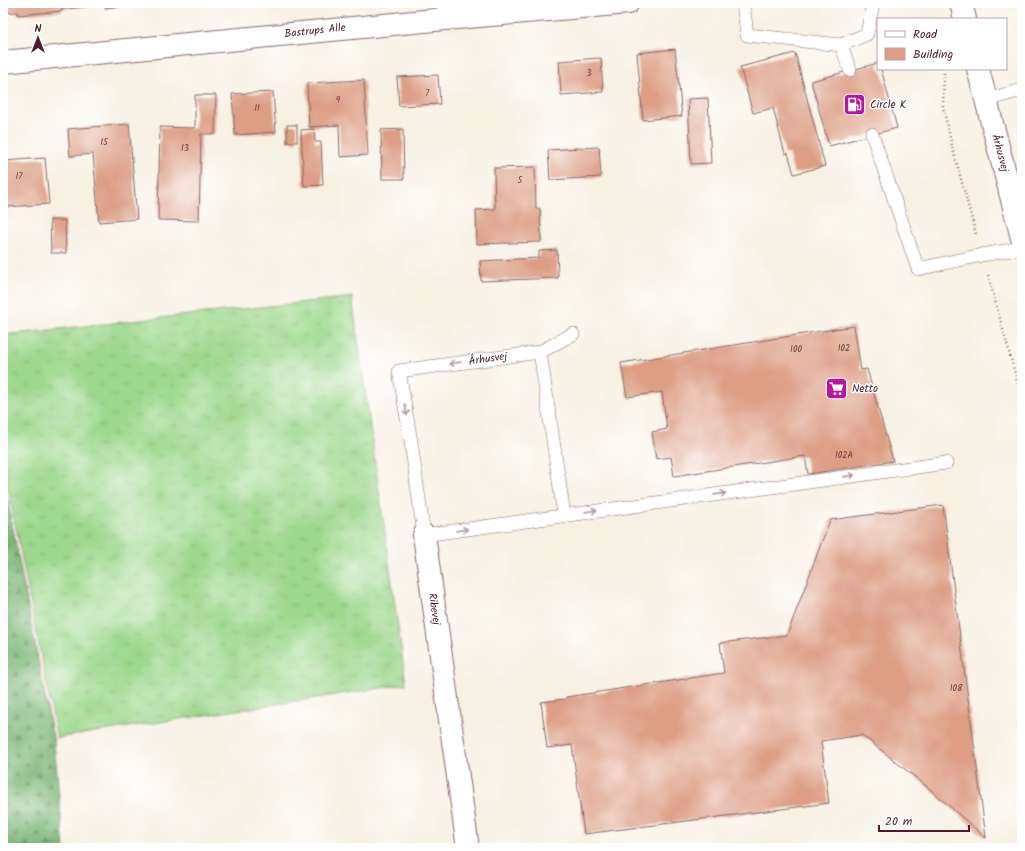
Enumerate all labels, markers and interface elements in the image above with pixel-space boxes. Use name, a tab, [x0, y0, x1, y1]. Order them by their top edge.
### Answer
north arrow	[18, 18, 58, 58]
legend	[877, 18, 1007, 70]
street label: Bastrups Alle	[284, 19, 347, 43]
text: N	[35, 20, 42, 38]
text: Road	[913, 25, 938, 44]
text: Building	[913, 45, 953, 64]
house number: 3	[586, 66, 592, 81]
house number: 7	[425, 86, 430, 101]
fuel station icon: Circle K	[841, 92, 867, 118]
house number: 9	[336, 93, 341, 108]
place label: Circle K	[870, 96, 907, 114]
house number: 11	[254, 101, 260, 116]
street label: Århusvej	[986, 132, 1014, 175]
house number: 15	[100, 135, 109, 150]
house number: 13	[181, 141, 189, 156]
house number: 17	[16, 169, 23, 184]
house number: 5	[518, 173, 524, 188]
house number: 102	[838, 341, 850, 356]
house number: 100	[790, 342, 802, 357]
street label: Århusvej	[468, 347, 510, 371]
one-way arrow	[449, 359, 462, 367]
supermarket icon: Netto	[823, 376, 849, 402]
place label: Netto	[852, 380, 878, 398]
one-way arrow	[402, 403, 410, 416]
house number: 102A	[835, 448, 854, 463]
one-way arrow	[842, 472, 855, 480]
one-way arrow	[713, 490, 726, 498]
one-way arrow	[584, 508, 597, 515]
one-way arrow	[455, 526, 468, 534]
street label: Ribevej	[423, 592, 445, 627]
house number: 108	[950, 681, 963, 696]
scale bar	[879, 807, 969, 833]
text: 20 m	[885, 812, 913, 831]

